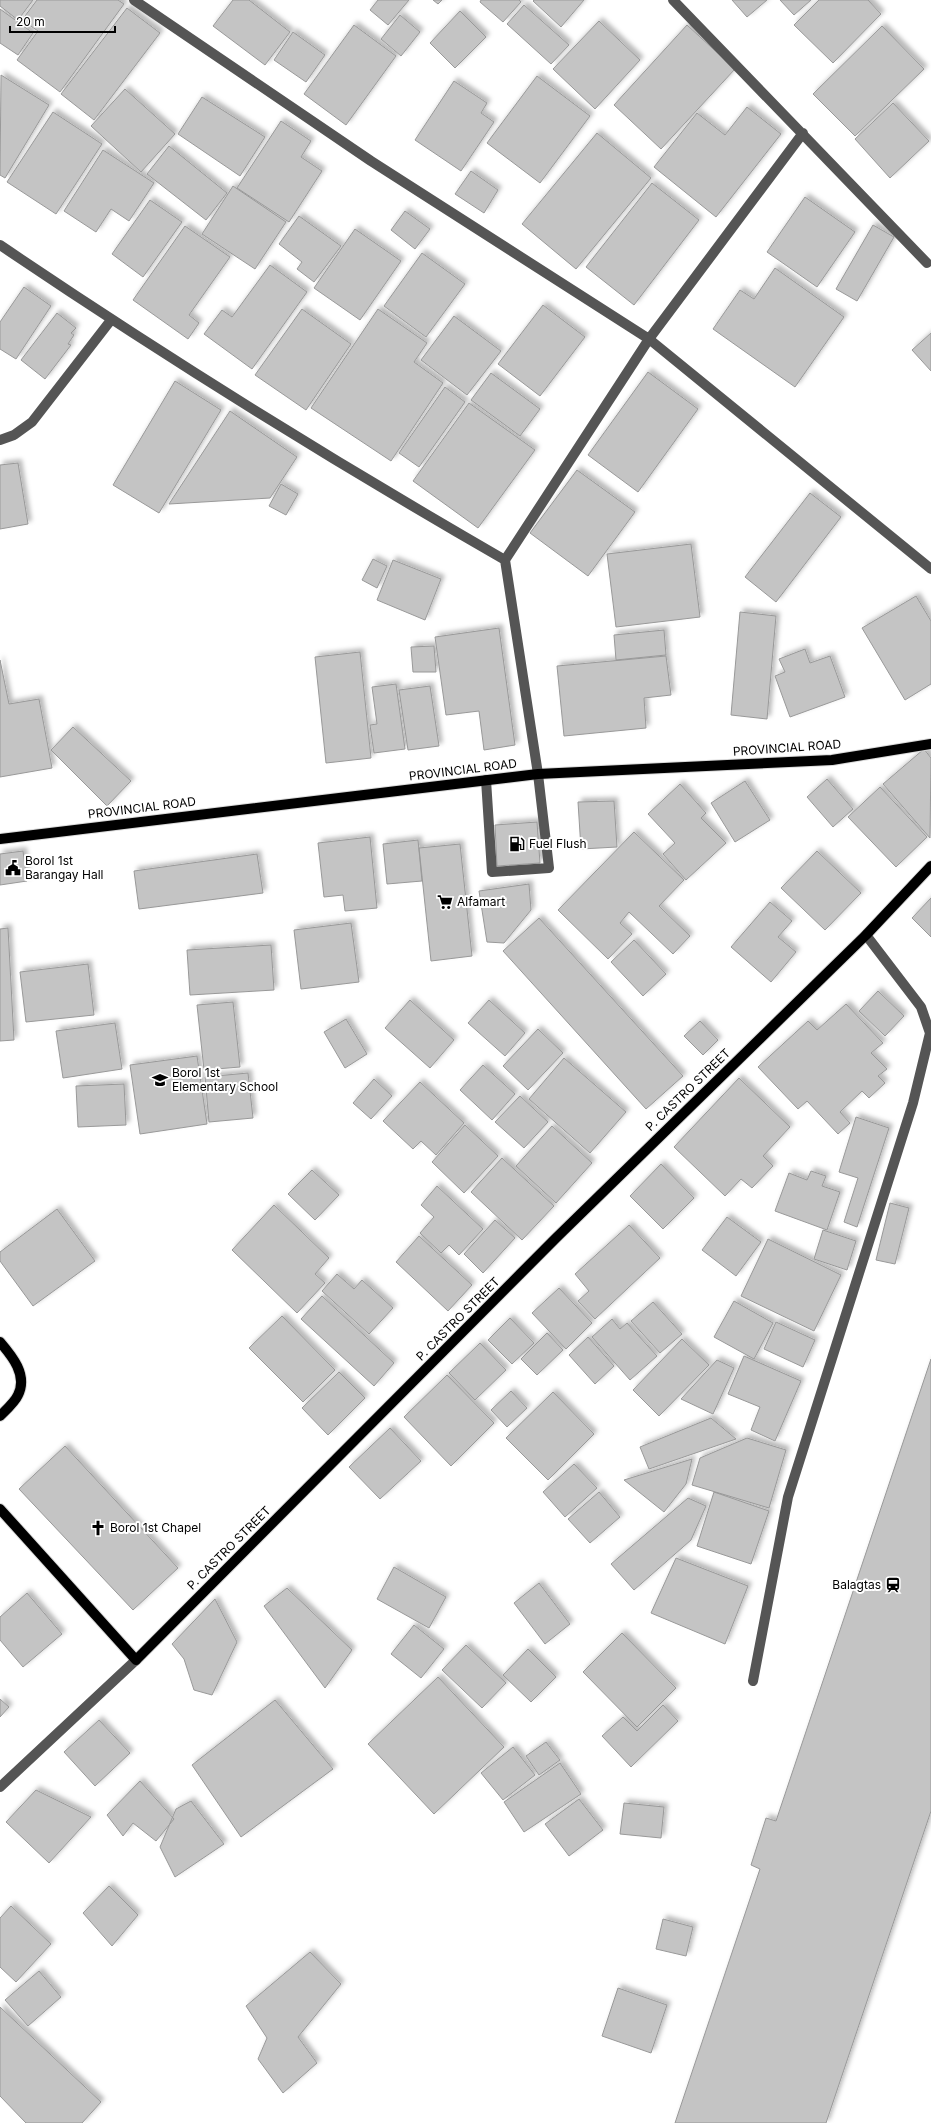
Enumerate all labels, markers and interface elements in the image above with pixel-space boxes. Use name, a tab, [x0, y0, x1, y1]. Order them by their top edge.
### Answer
scale bar	[10, 8, 115, 34]
text: 20 m	[16, 14, 45, 29]
street label: PROVINCIAL ROAD	[732, 736, 842, 759]
street label: PROVINCIAL ROAD	[408, 755, 518, 784]
street label: PROVINCIAL ROAD	[87, 793, 197, 822]
fuel station icon: Fuel Flush	[508, 835, 526, 853]
place label: Fuel Flush	[529, 836, 587, 851]
place label: Borol 1st Barangay Hall	[25, 853, 103, 882]
public building icon: Borol 1st Barangay Hall	[4, 859, 22, 877]
supermarket icon: Alfamart	[436, 893, 454, 911]
place label: Alfamart	[457, 894, 505, 909]
street label: P. CASTRO STREET	[642, 1045, 733, 1134]
place label: Borol 1st Elementary School	[172, 1065, 278, 1094]
school or university icon: Borol 1st Elementary School	[151, 1071, 169, 1089]
street label: P. CASTRO STREET	[413, 1274, 503, 1364]
street label: P. CASTRO STREET	[184, 1503, 274, 1593]
church icon: Borol 1st Chapel	[89, 1519, 107, 1537]
place label: Borol 1st Chapel	[110, 1520, 201, 1535]
station icon: Balagtas	[884, 1576, 902, 1594]
place label: Balagtas	[832, 1577, 881, 1592]

